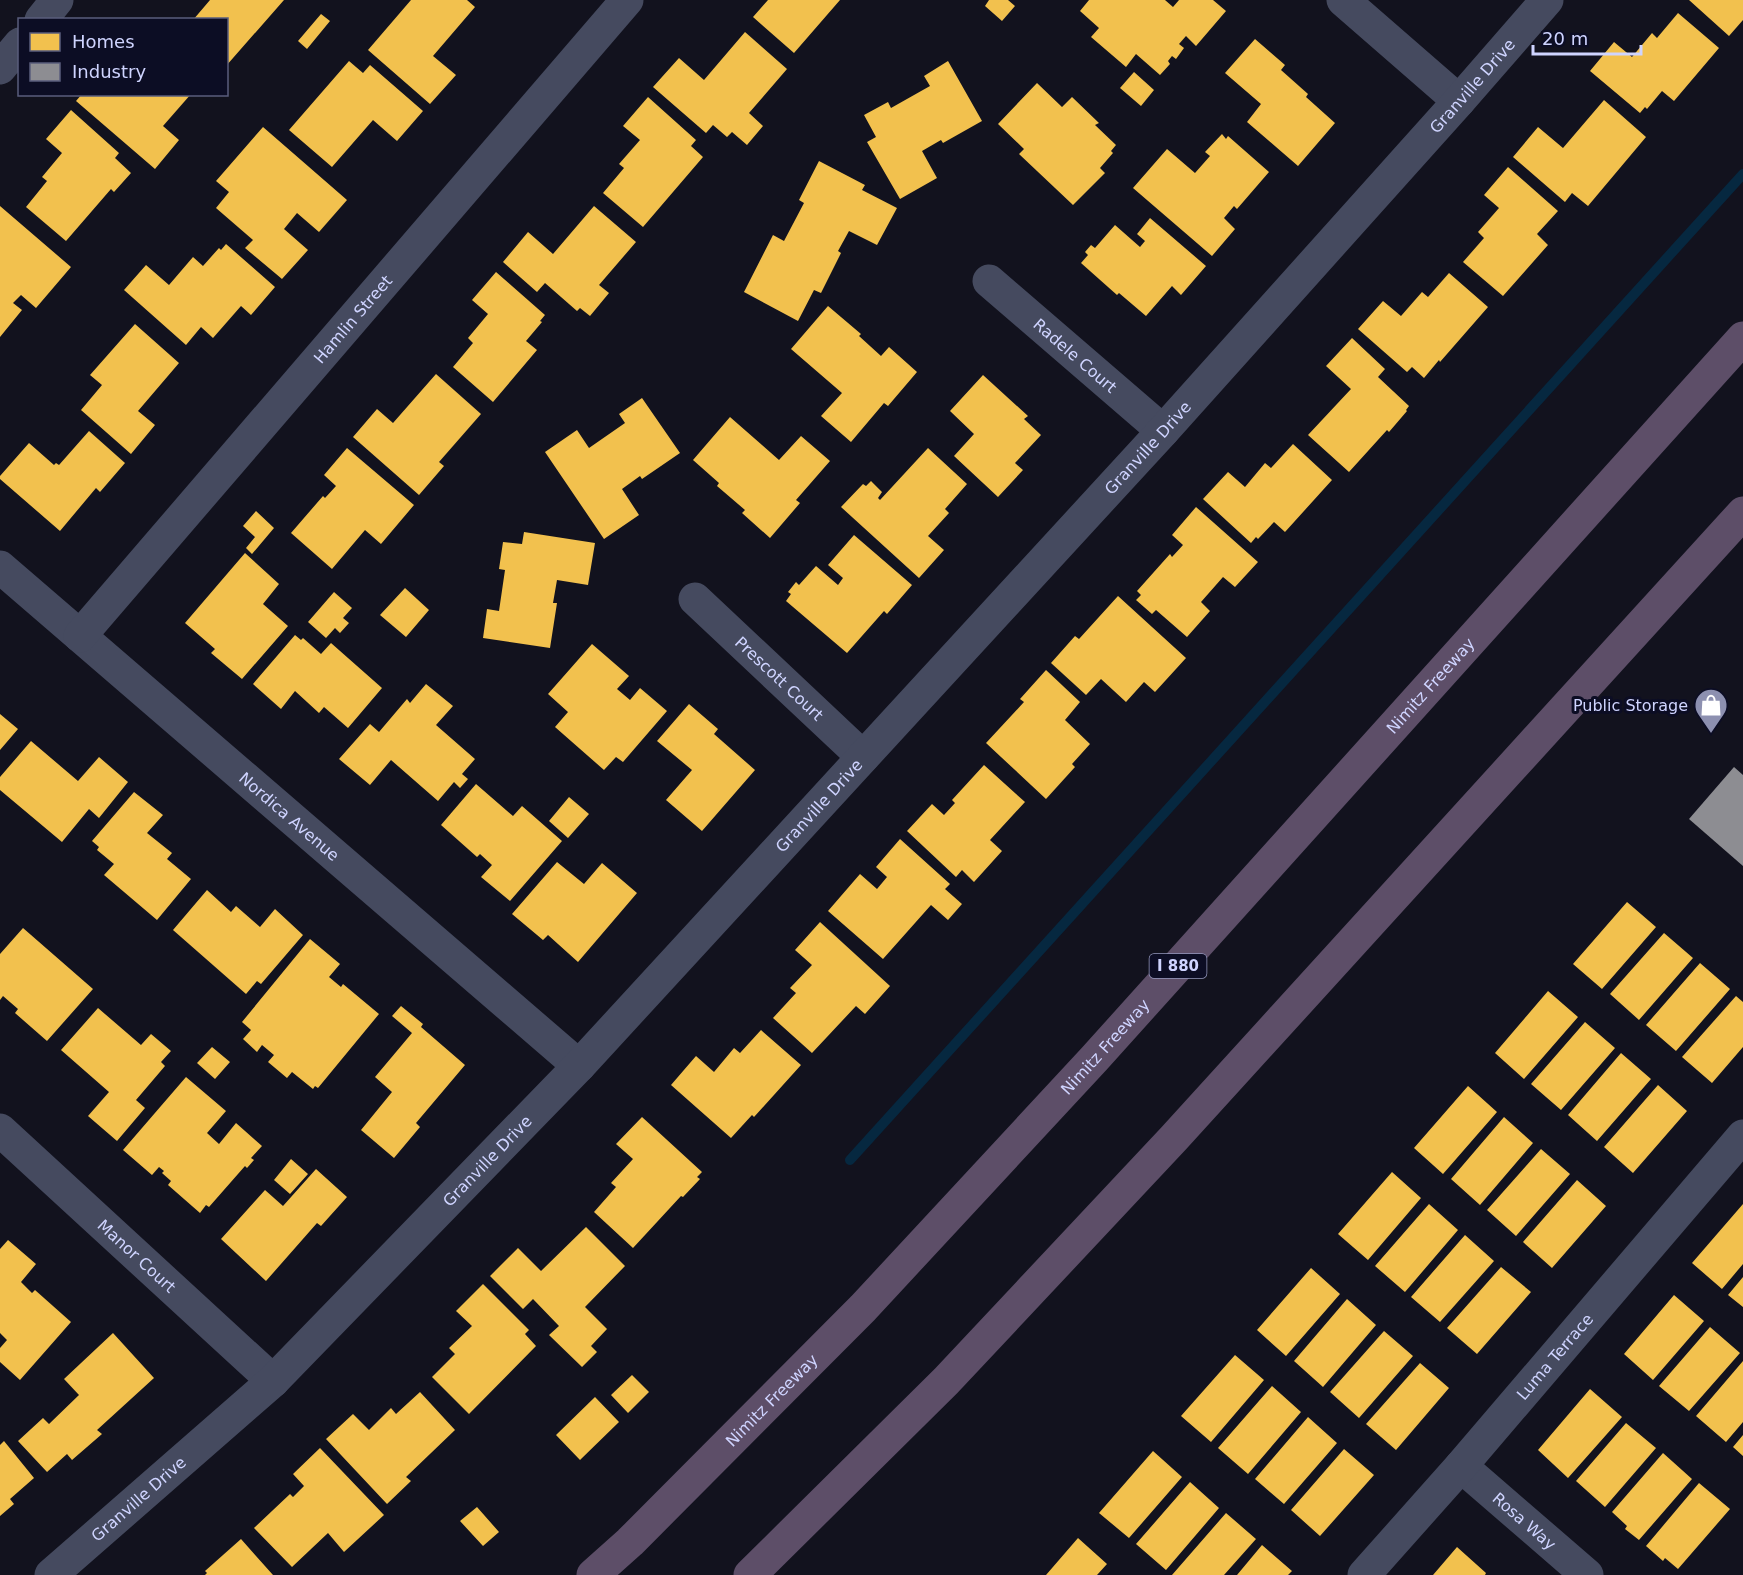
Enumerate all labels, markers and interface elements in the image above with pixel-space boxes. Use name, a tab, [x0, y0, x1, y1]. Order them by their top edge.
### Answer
legend	[18, 18, 228, 96]
scale bar	[1533, 18, 1641, 56]
text: 20 m	[1542, 28, 1588, 49]
text: Homes	[72, 31, 135, 52]
street label: Granville Drive	[1426, 35, 1519, 137]
text: Industry	[72, 61, 146, 82]
street label: Hamlin Street	[310, 271, 396, 367]
street label: Radele Court	[1029, 315, 1121, 397]
street label: Granville Drive	[1101, 397, 1195, 498]
street label: Prescott Court	[731, 633, 827, 725]
street label: Nimitz Freeway	[1383, 634, 1479, 738]
shop icon: Public Storage	[1693, 687, 1729, 734]
place label: Public Storage	[1573, 696, 1688, 715]
street label: Granville Drive	[772, 755, 866, 856]
street label: Nordica Avenue	[235, 768, 343, 865]
road number: I 880	[1150, 954, 1206, 978]
street label: Nimitz Freeway	[1057, 995, 1154, 1099]
street label: Granville Drive	[439, 1112, 536, 1210]
street label: Manor Court	[94, 1216, 180, 1297]
street label: Luma Terrace	[1513, 1310, 1597, 1404]
street label: Nimitz Freeway	[722, 1350, 822, 1450]
street label: Granville Drive	[87, 1453, 190, 1545]
street label: Rosa Way	[1489, 1489, 1560, 1554]

